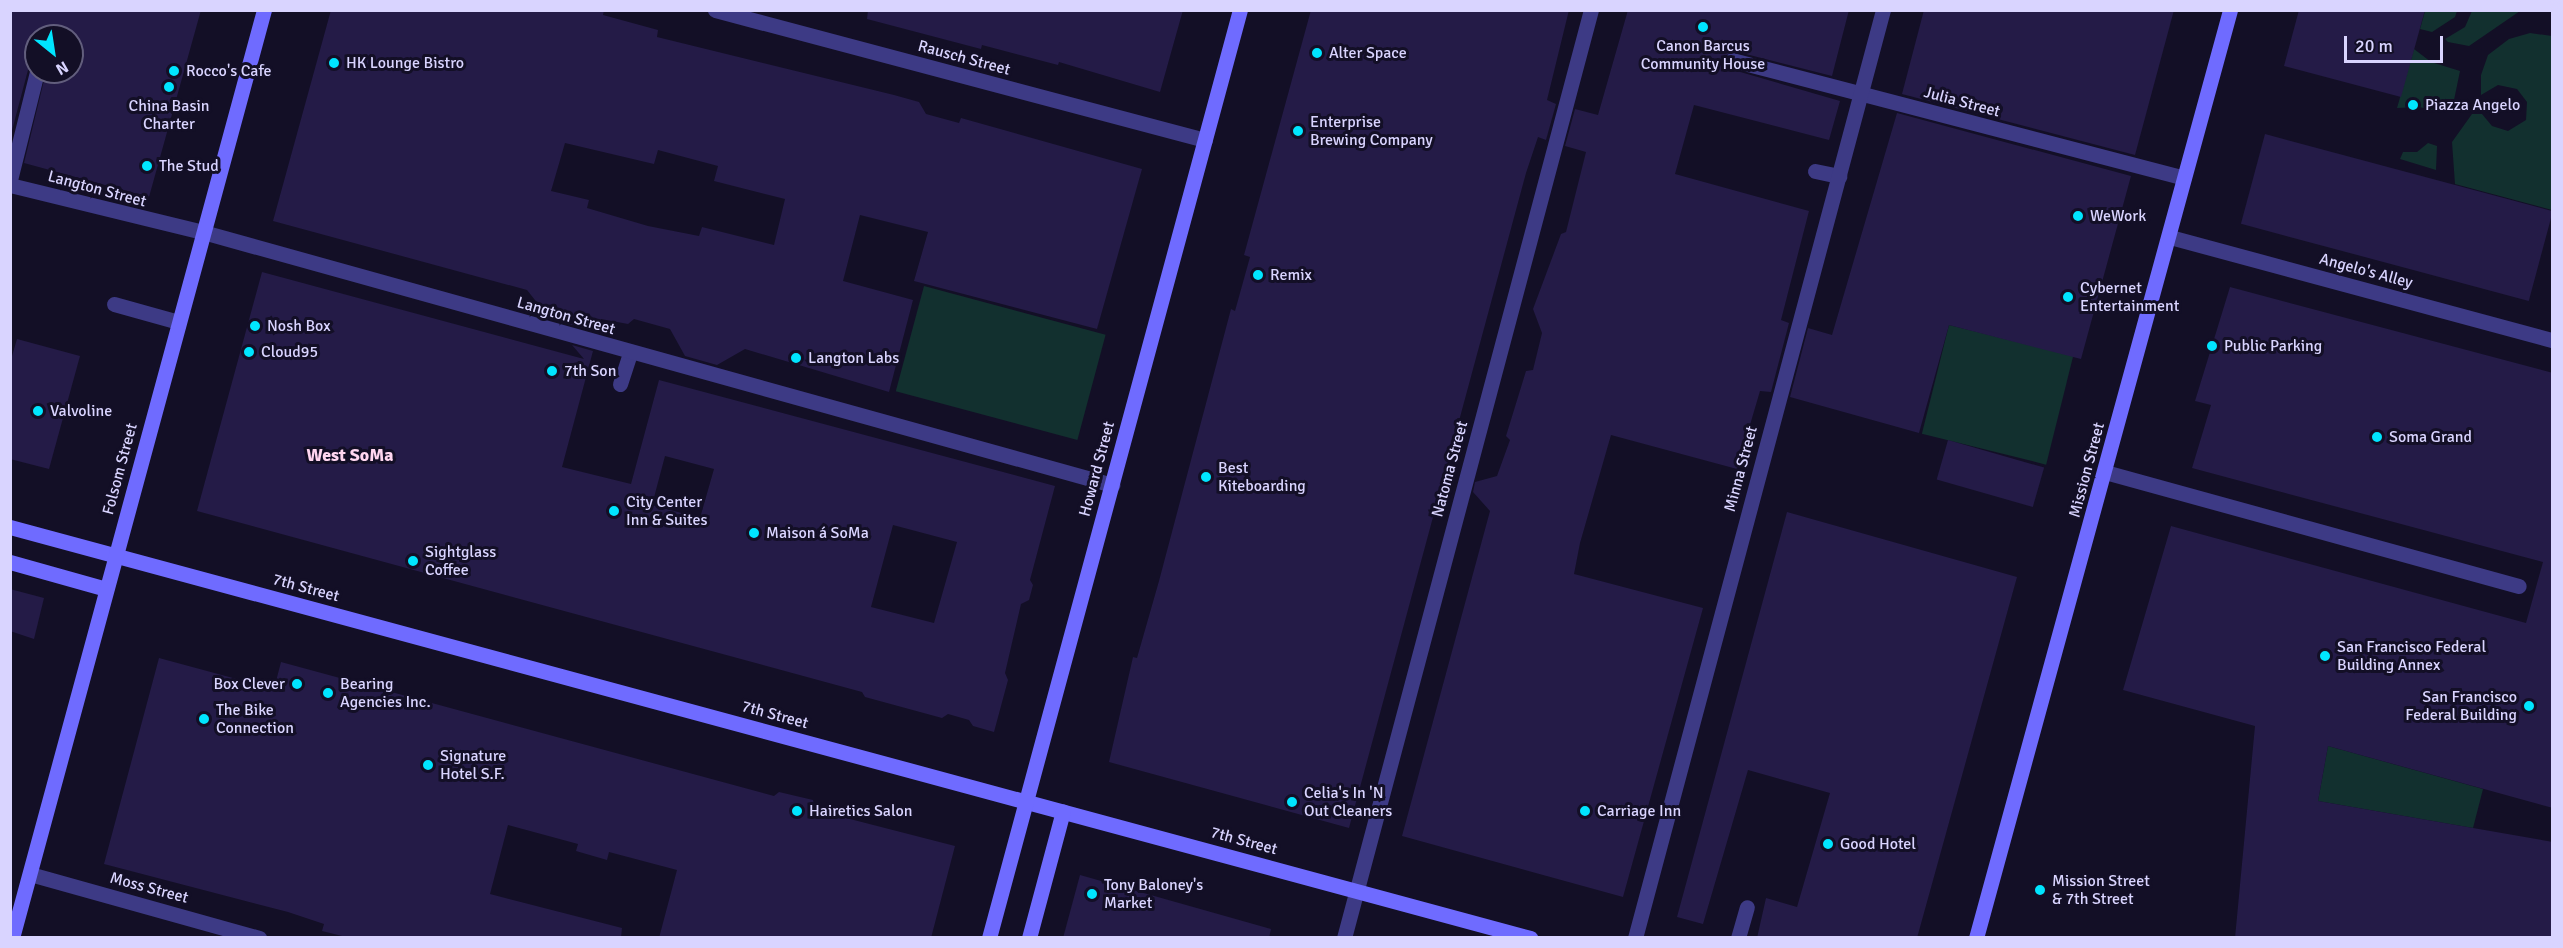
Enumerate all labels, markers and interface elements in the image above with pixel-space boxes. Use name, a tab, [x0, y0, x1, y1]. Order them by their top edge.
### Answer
marker: Canon Barcus Community House	[1696, 20, 1710, 34]
north arrow	[24, 24, 84, 84]
scale bar	[2347, 24, 2446, 62]
text: 20 m	[2355, 35, 2393, 57]
street label: Rausch Street	[916, 36, 1012, 80]
place label: Canon Barcus Community House	[1641, 36, 1765, 74]
place label: Alter Space	[1329, 43, 1407, 63]
marker: Alter Space	[1310, 46, 1324, 60]
place label: HK Lounge Bistro	[346, 53, 464, 73]
text: N	[52, 56, 72, 79]
marker: HK Lounge Bistro	[327, 56, 341, 70]
place label: Rocco's Cafe	[186, 61, 272, 81]
marker: Rocco's Cafe	[167, 64, 181, 78]
marker: China Basin Charter	[162, 80, 176, 94]
street label: Julia Street	[1922, 83, 2002, 121]
place label: Piazza Angelo	[2425, 95, 2520, 115]
place label: China Basin Charter	[129, 96, 209, 134]
marker: Piazza Angelo	[2406, 98, 2420, 112]
place label: Enterprise Brewing Company	[1310, 112, 1433, 150]
marker: Enterprise Brewing Company	[1291, 124, 1305, 138]
place label: The Stud	[159, 156, 219, 176]
marker: The Stud	[140, 159, 154, 173]
street label: Langton Street	[46, 167, 148, 211]
place label: WeWork	[2090, 206, 2146, 226]
marker: WeWork	[2071, 209, 2085, 223]
street label: Angelo's Alley	[2317, 249, 2415, 293]
place label: Remix	[1270, 265, 1312, 285]
marker: Remix	[1251, 268, 1265, 282]
place label: Cybernet Entertainment	[2080, 278, 2179, 316]
marker: Cybernet Entertainment	[2061, 290, 2075, 304]
street label: Langton Street	[515, 293, 617, 339]
place label: Nosh Box	[267, 316, 331, 336]
marker: Nosh Box	[248, 319, 262, 333]
place label: Public Parking	[2224, 336, 2322, 356]
marker: Public Parking	[2205, 339, 2219, 353]
place label: Cloud95	[261, 342, 318, 362]
marker: Cloud95	[242, 345, 256, 359]
place label: Langton Labs	[808, 348, 899, 368]
marker: Langton Labs	[789, 351, 803, 365]
place label: 7th Son	[564, 361, 616, 381]
marker: 7th Son	[545, 364, 559, 378]
place label: Valvoline	[50, 401, 112, 421]
marker: Valvoline	[31, 404, 45, 418]
street label: Howard Street	[1075, 419, 1119, 519]
street label: Natoma Street	[1428, 419, 1472, 519]
street label: Mission Street	[2065, 420, 2109, 520]
street label: Folsom Street	[99, 421, 141, 517]
street label: Minna Street	[1720, 424, 1762, 514]
place label: Soma Grand	[2389, 427, 2472, 447]
marker: Soma Grand	[2370, 430, 2384, 444]
district label: West SoMa	[307, 444, 393, 466]
place label: Best Kiteboarding	[1218, 458, 1306, 496]
marker: Best Kiteboarding	[1199, 470, 1213, 484]
place label: City Center Inn & Suites	[626, 492, 707, 530]
marker: City Center Inn & Suites	[607, 504, 621, 518]
place label: Maison á SoMa	[766, 523, 869, 543]
marker: Maison á SoMa	[747, 526, 761, 540]
place label: Sightglass Coffee	[425, 542, 496, 580]
marker: Sightglass Coffee	[406, 554, 420, 568]
street label: 7th Street	[271, 570, 341, 606]
place label: San Francisco Federal Building Annex	[2337, 637, 2486, 675]
marker: San Francisco Federal Building Annex	[2318, 649, 2332, 663]
place label: Box Clever	[213, 674, 285, 694]
place label: Bearing Agencies Inc.	[340, 674, 431, 712]
marker: Box Clever	[290, 677, 304, 691]
marker: Bearing Agencies Inc.	[321, 686, 335, 700]
place label: San Francisco Federal Building	[2405, 687, 2517, 725]
street label: 7th Street	[740, 697, 810, 733]
marker: San Francisco Federal Building	[2522, 699, 2536, 713]
place label: The Bike Connection	[216, 700, 294, 738]
marker: The Bike Connection	[197, 712, 211, 726]
place label: Signature Hotel S.F.	[440, 746, 506, 784]
marker: Signature Hotel S.F.	[421, 758, 435, 772]
place label: Celia's In 'N Out Cleaners	[1304, 783, 1392, 821]
marker: Celia's In 'N Out Cleaners	[1285, 795, 1299, 809]
place label: Hairetics Salon	[809, 801, 913, 821]
place label: Carriage Inn	[1597, 801, 1681, 821]
marker: Hairetics Salon	[790, 804, 804, 818]
marker: Carriage Inn	[1578, 804, 1592, 818]
street label: 7th Street	[1209, 823, 1279, 859]
place label: Good Hotel	[1840, 834, 1916, 854]
marker: Good Hotel	[1821, 837, 1835, 851]
street label: Moss Street	[108, 868, 190, 908]
place label: Mission Street & 7th Street	[2052, 871, 2150, 909]
place label: Tony Baloney's Market	[1104, 875, 1203, 913]
marker: Mission Street & 7th Street	[2033, 883, 2047, 897]
marker: Tony Baloney's Market	[1085, 887, 1099, 901]

